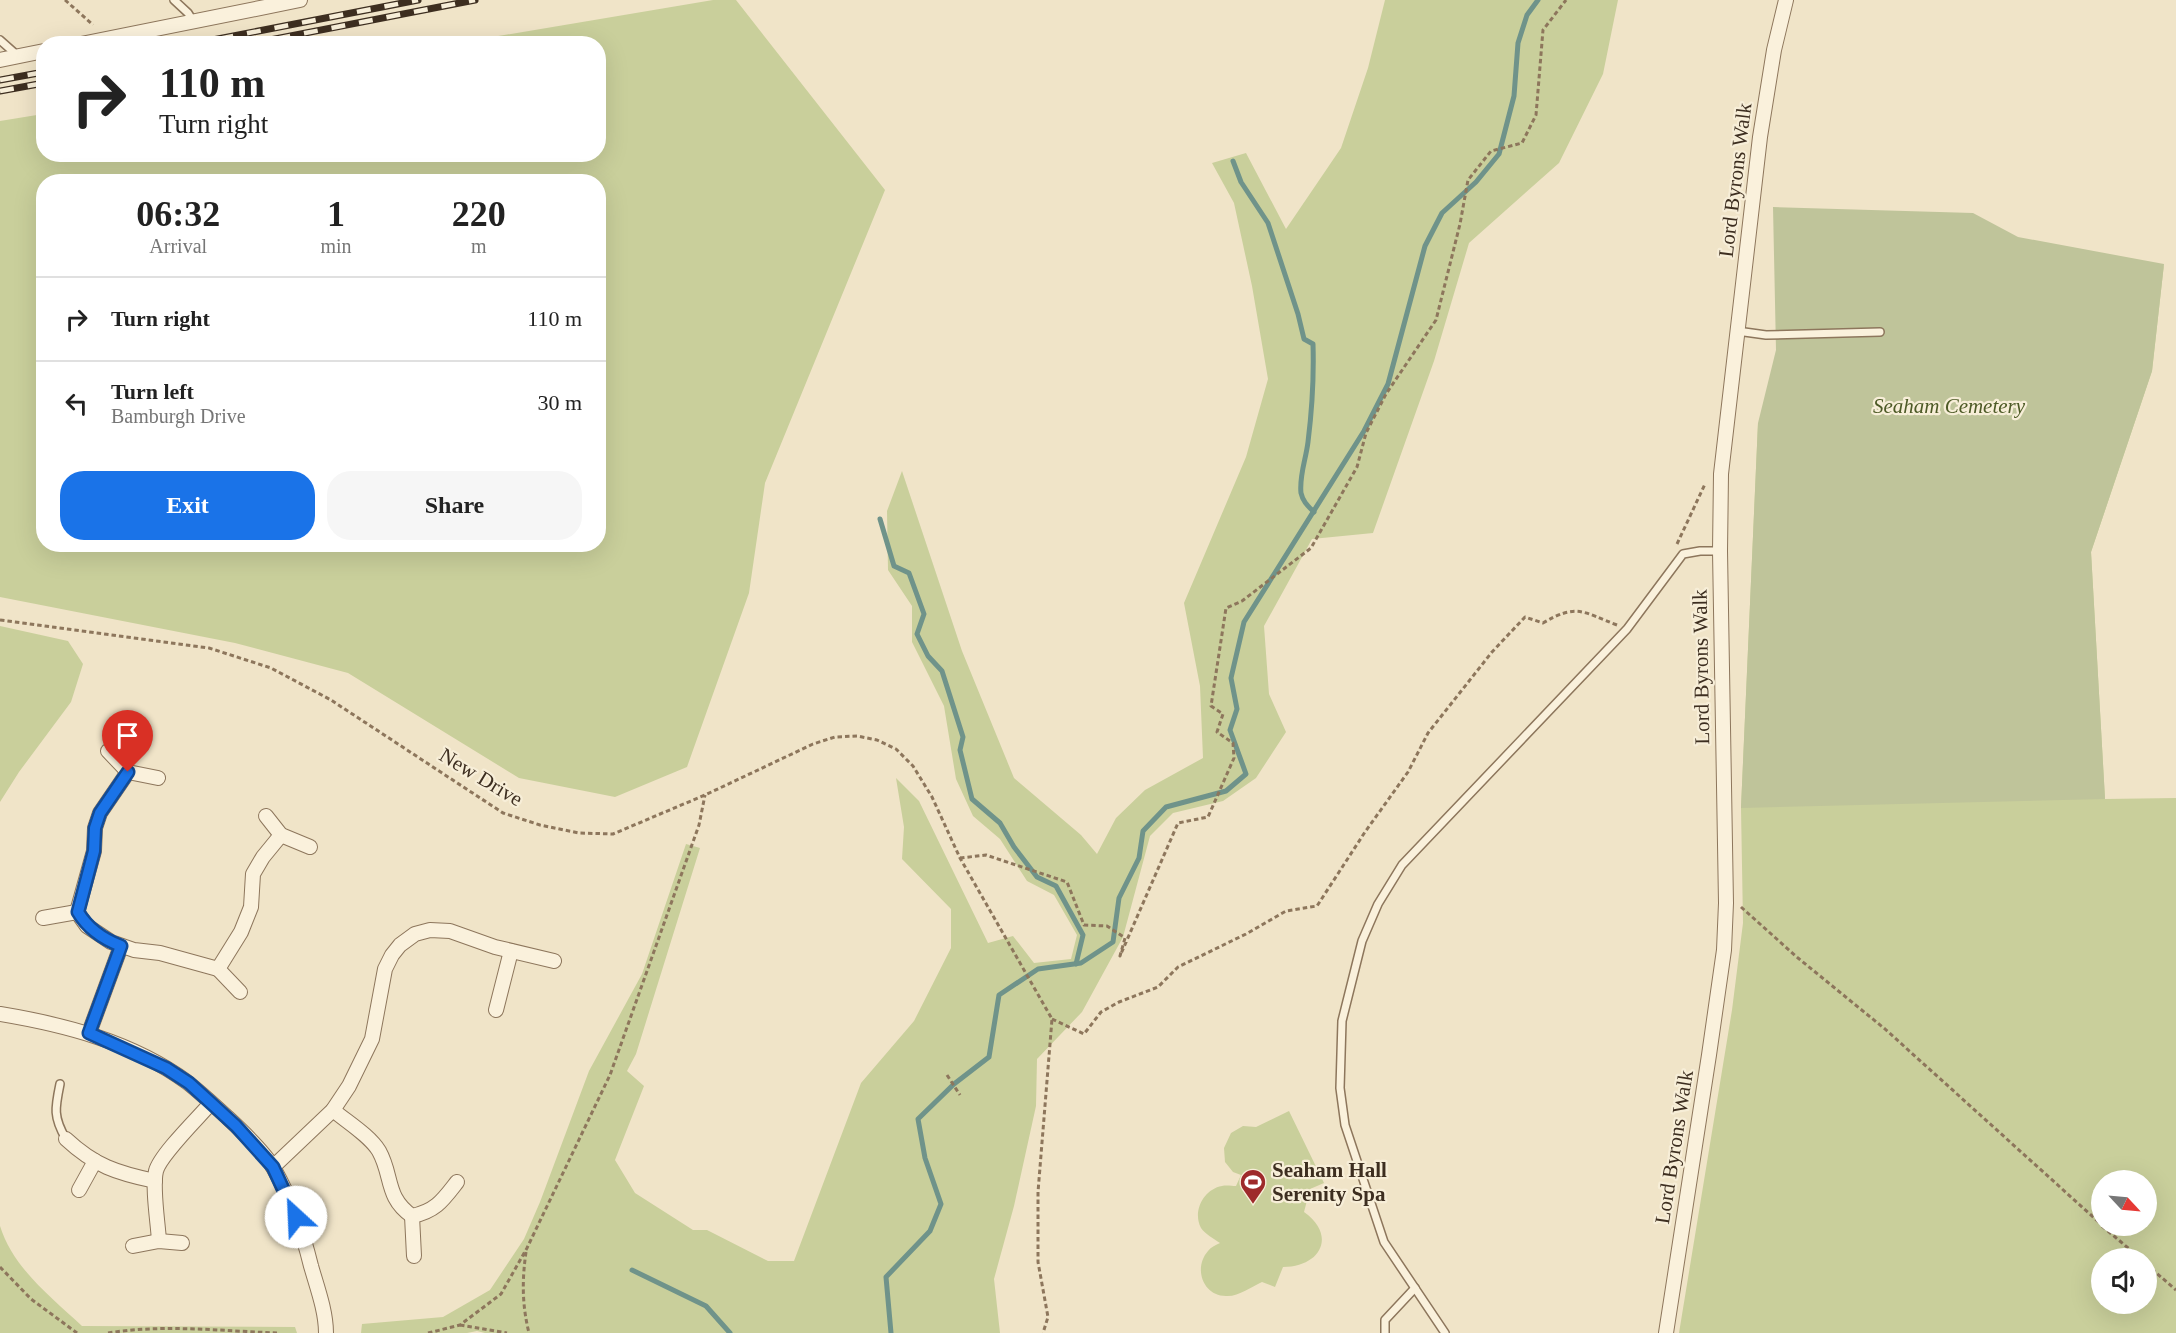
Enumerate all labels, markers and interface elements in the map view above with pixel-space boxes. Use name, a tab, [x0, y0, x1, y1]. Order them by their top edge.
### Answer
icon: right	[60, 60, 138, 138]
text: 110 m	[159, 60, 265, 106]
street label: Lord Byrons Walk	[1714, 101, 1756, 259]
text: Turn right	[159, 109, 268, 139]
text: 06:32	[136, 194, 220, 234]
text: 1	[327, 194, 345, 234]
text: 220	[452, 194, 506, 234]
text: Arrival	[149, 235, 207, 257]
text: min	[320, 235, 352, 257]
text: m	[471, 235, 487, 257]
icon: right	[60, 303, 93, 336]
text: Turn right	[111, 306, 210, 331]
text: 110 m	[527, 306, 582, 331]
text: Turn left	[111, 379, 194, 404]
icon: left	[60, 387, 93, 420]
text: 30 m	[537, 390, 582, 415]
park label: Seaham Cemetery	[1873, 394, 2026, 418]
text: Bamburgh Drive	[111, 405, 246, 427]
button: Exit	[60, 471, 315, 540]
button: Share	[327, 471, 582, 540]
street label: Lord Byrons Walk	[1688, 589, 1714, 745]
pin	[102, 710, 153, 772]
icon: arrive	[111, 719, 144, 752]
street label: New Drive	[435, 743, 527, 811]
street label: Lord Byrons Walk	[1650, 1068, 1698, 1226]
place label: Seaham Hall Serenity Spa	[1272, 1158, 1387, 1206]
sports icon: Seaham Hall Serenity Spa	[1238, 1167, 1268, 1205]
north arrow	[2091, 1170, 2157, 1236]
map controls	[2091, 1170, 2157, 1314]
position arrow	[264, 1185, 328, 1249]
button: sound	[2091, 1248, 2157, 1314]

